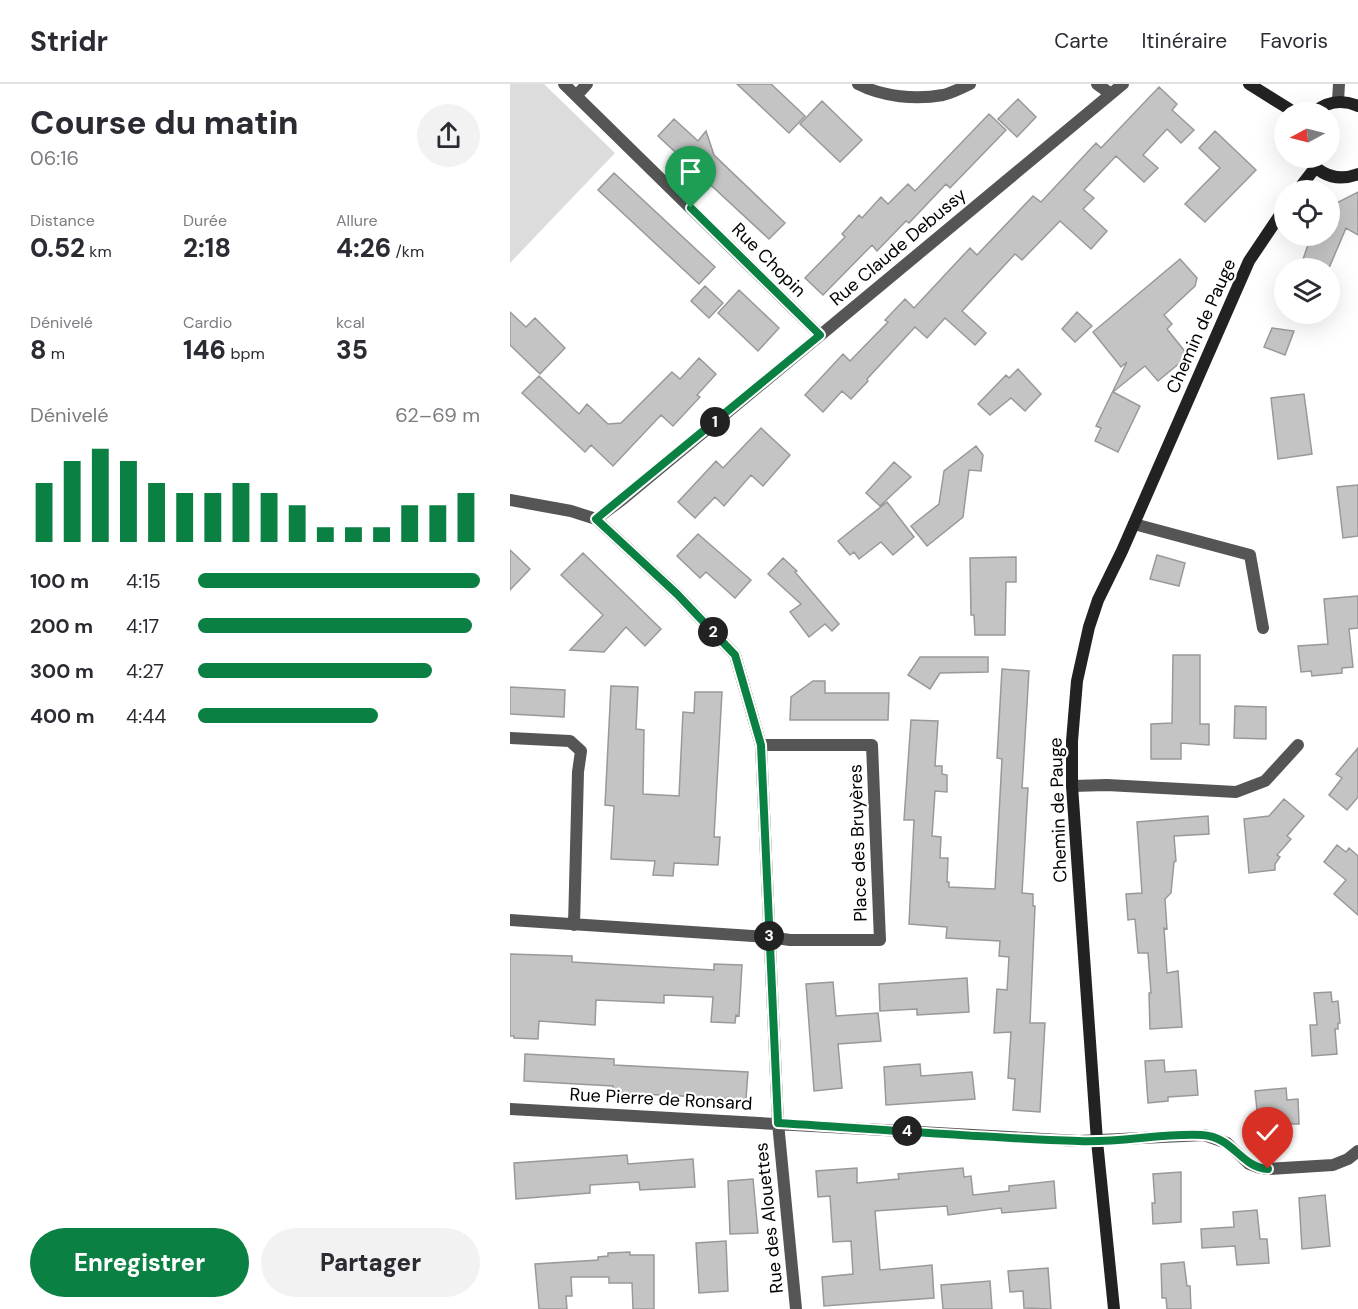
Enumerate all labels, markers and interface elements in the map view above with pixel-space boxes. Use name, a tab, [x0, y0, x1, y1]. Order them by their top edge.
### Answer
text: Stridr	[30, 23, 108, 60]
text: Carte	[1054, 27, 1108, 55]
text: Itinéraire	[1141, 27, 1227, 55]
text: Favoris	[1260, 27, 1328, 55]
text: Course du matin	[30, 101, 298, 144]
north arrow	[1274, 102, 1340, 168]
map controls	[1274, 102, 1340, 324]
button: share	[417, 104, 480, 167]
text: 06:16	[30, 145, 79, 171]
pin	[665, 146, 716, 208]
icon: arrive	[674, 155, 707, 188]
button: locate	[1274, 180, 1340, 246]
street label: Rue Claude Debussy	[825, 183, 971, 311]
text: Distance	[30, 210, 95, 231]
text: Durée	[183, 210, 227, 231]
text: Allure	[336, 210, 378, 231]
street label: Rue Chopin	[727, 218, 811, 302]
text: 0.52	[30, 231, 85, 265]
text: 2:18	[183, 231, 231, 265]
text: 4:26	[336, 231, 391, 265]
text: km	[85, 241, 112, 262]
text: /km	[391, 241, 424, 262]
street label: Chemin de Pauge	[1160, 255, 1242, 397]
button: layers	[1274, 258, 1340, 324]
text: Dénivelé	[30, 312, 93, 333]
text: Cardio	[183, 312, 232, 333]
text: kcal	[336, 312, 365, 333]
text: 8	[30, 333, 47, 367]
text: 146	[183, 333, 226, 367]
text: 35	[336, 333, 368, 367]
text: m	[47, 343, 65, 364]
text: bpm	[226, 343, 265, 364]
text: Dénivelé	[30, 402, 109, 428]
text: 62–69 m	[395, 402, 480, 428]
pin: 1	[700, 407, 730, 437]
text: 1	[712, 411, 718, 432]
text: 100 m	[30, 568, 89, 594]
text: 4:15	[126, 568, 161, 594]
text: 200 m	[30, 613, 93, 639]
text: 4:17	[126, 613, 159, 639]
pin: 2	[698, 617, 728, 647]
text: 2	[708, 621, 718, 642]
text: 300 m	[30, 658, 94, 684]
text: 4:27	[126, 658, 164, 684]
text: 400 m	[30, 703, 95, 729]
text: 4:44	[126, 703, 166, 729]
street label: Chemin de Pauge	[1043, 737, 1073, 883]
street label: Place des Bruyères	[843, 764, 873, 922]
pin: 3	[754, 921, 784, 951]
text: 3	[764, 925, 774, 946]
street label: Rue Pierre de Ronsard	[569, 1082, 753, 1116]
pin	[1242, 1107, 1293, 1169]
pin: 4	[892, 1116, 922, 1146]
icon: check	[1251, 1116, 1284, 1149]
text: 4	[902, 1120, 912, 1141]
street label: Rue des Alouettes	[749, 1141, 789, 1295]
button: Enregistrer	[30, 1228, 249, 1297]
button: Partager	[261, 1228, 480, 1297]

